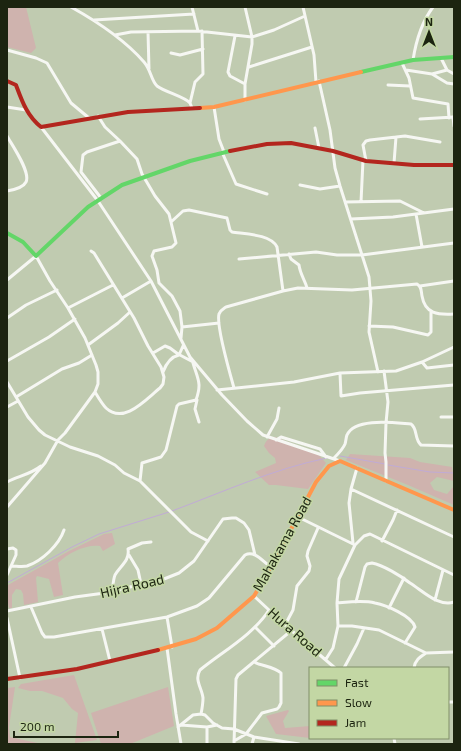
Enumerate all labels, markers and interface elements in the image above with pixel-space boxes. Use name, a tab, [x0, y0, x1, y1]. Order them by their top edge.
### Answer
north arrow	[409, 12, 449, 52]
text: N	[425, 15, 433, 28]
street label: Mahakama Road	[248, 493, 315, 594]
street label: Hijra Road	[98, 570, 165, 601]
street label: Hura Road	[265, 604, 326, 660]
legend	[309, 667, 449, 739]
text: Fast	[345, 675, 369, 689]
text: Slow	[345, 695, 372, 709]
scale bar	[14, 713, 118, 739]
text: Jam	[345, 715, 366, 729]
text: 200 m	[20, 719, 54, 733]

